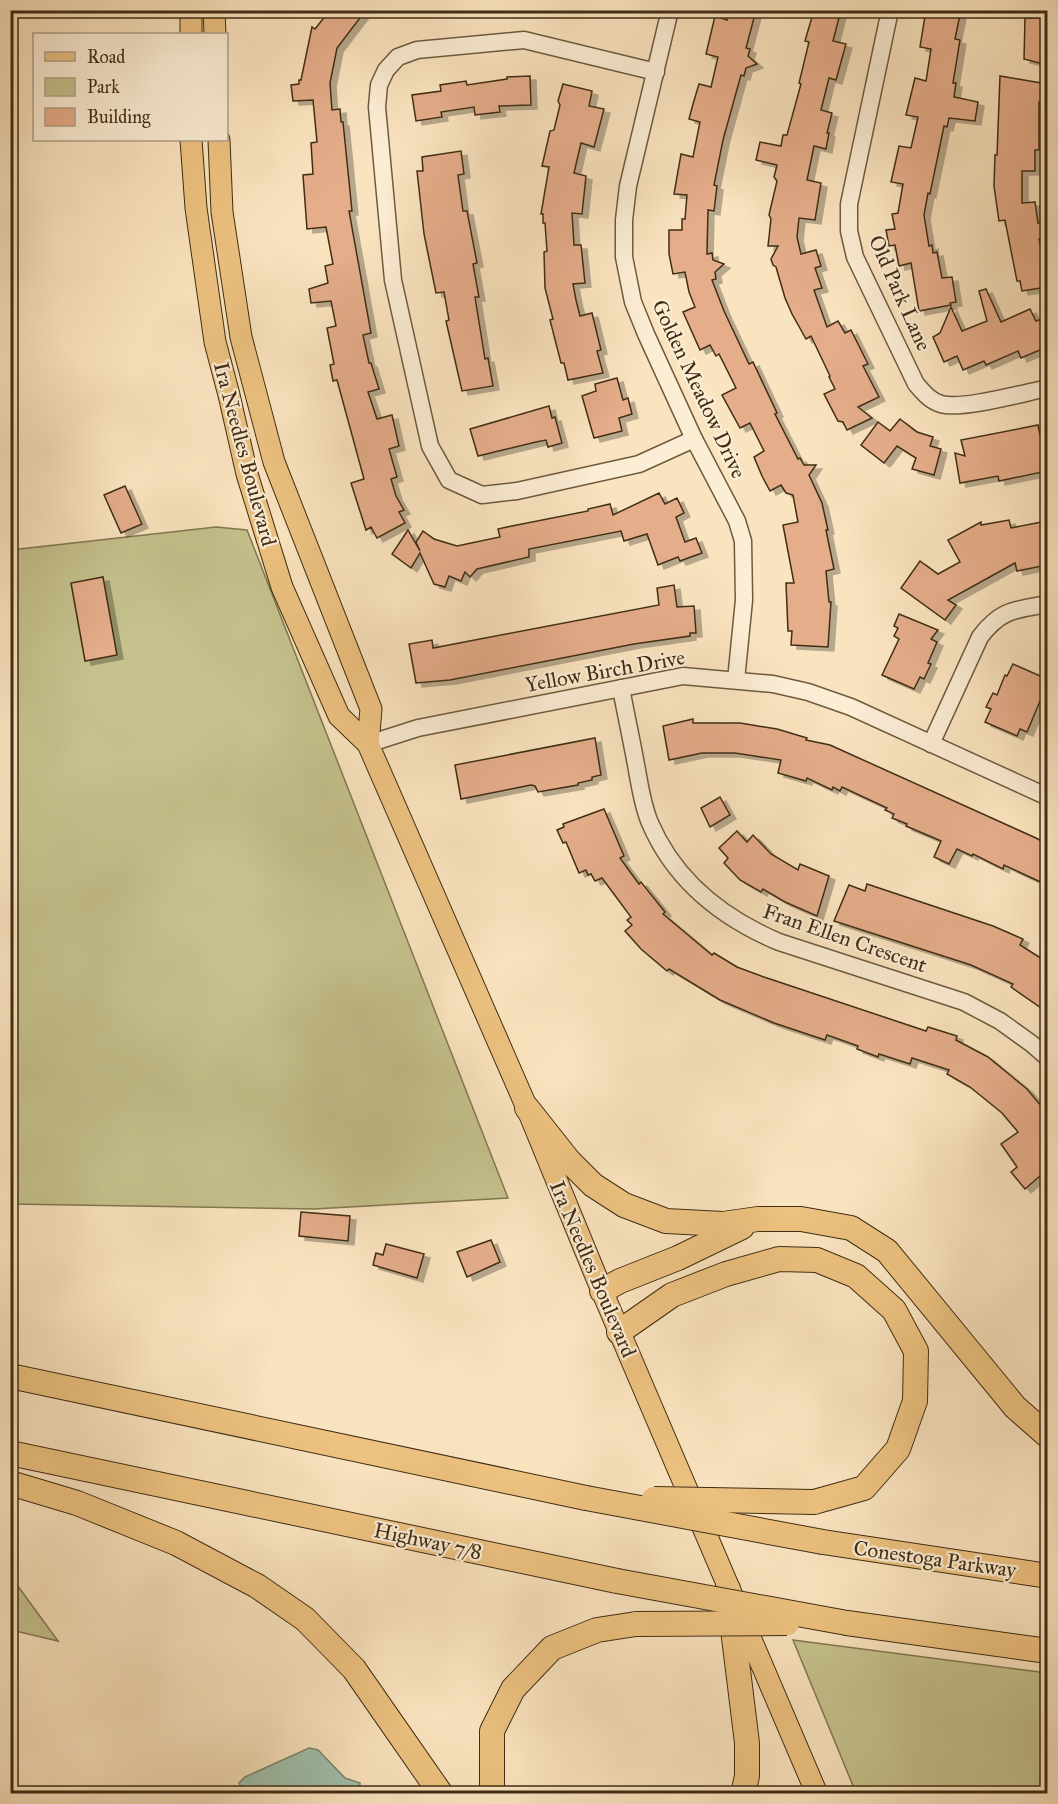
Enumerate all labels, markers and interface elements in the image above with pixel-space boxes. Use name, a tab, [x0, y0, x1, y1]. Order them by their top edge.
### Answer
legend	[33, 33, 228, 141]
text: Road	[87, 46, 125, 68]
text: Park	[87, 76, 120, 98]
text: Building	[87, 106, 151, 129]
street label: Old Park Lane	[863, 231, 937, 355]
street label: Golden Meadow Drive	[646, 296, 752, 483]
street label: Ira Needles Boulevard	[208, 359, 282, 549]
street label: Yellow Birch Drive	[523, 644, 687, 698]
street label: Fran Ellen Crescent	[760, 898, 931, 978]
street label: Ira Needles Boulevard	[544, 1177, 642, 1362]
street label: Highway 7/8	[372, 1517, 484, 1565]
street label: Conestoga Parkway	[852, 1535, 1019, 1583]

